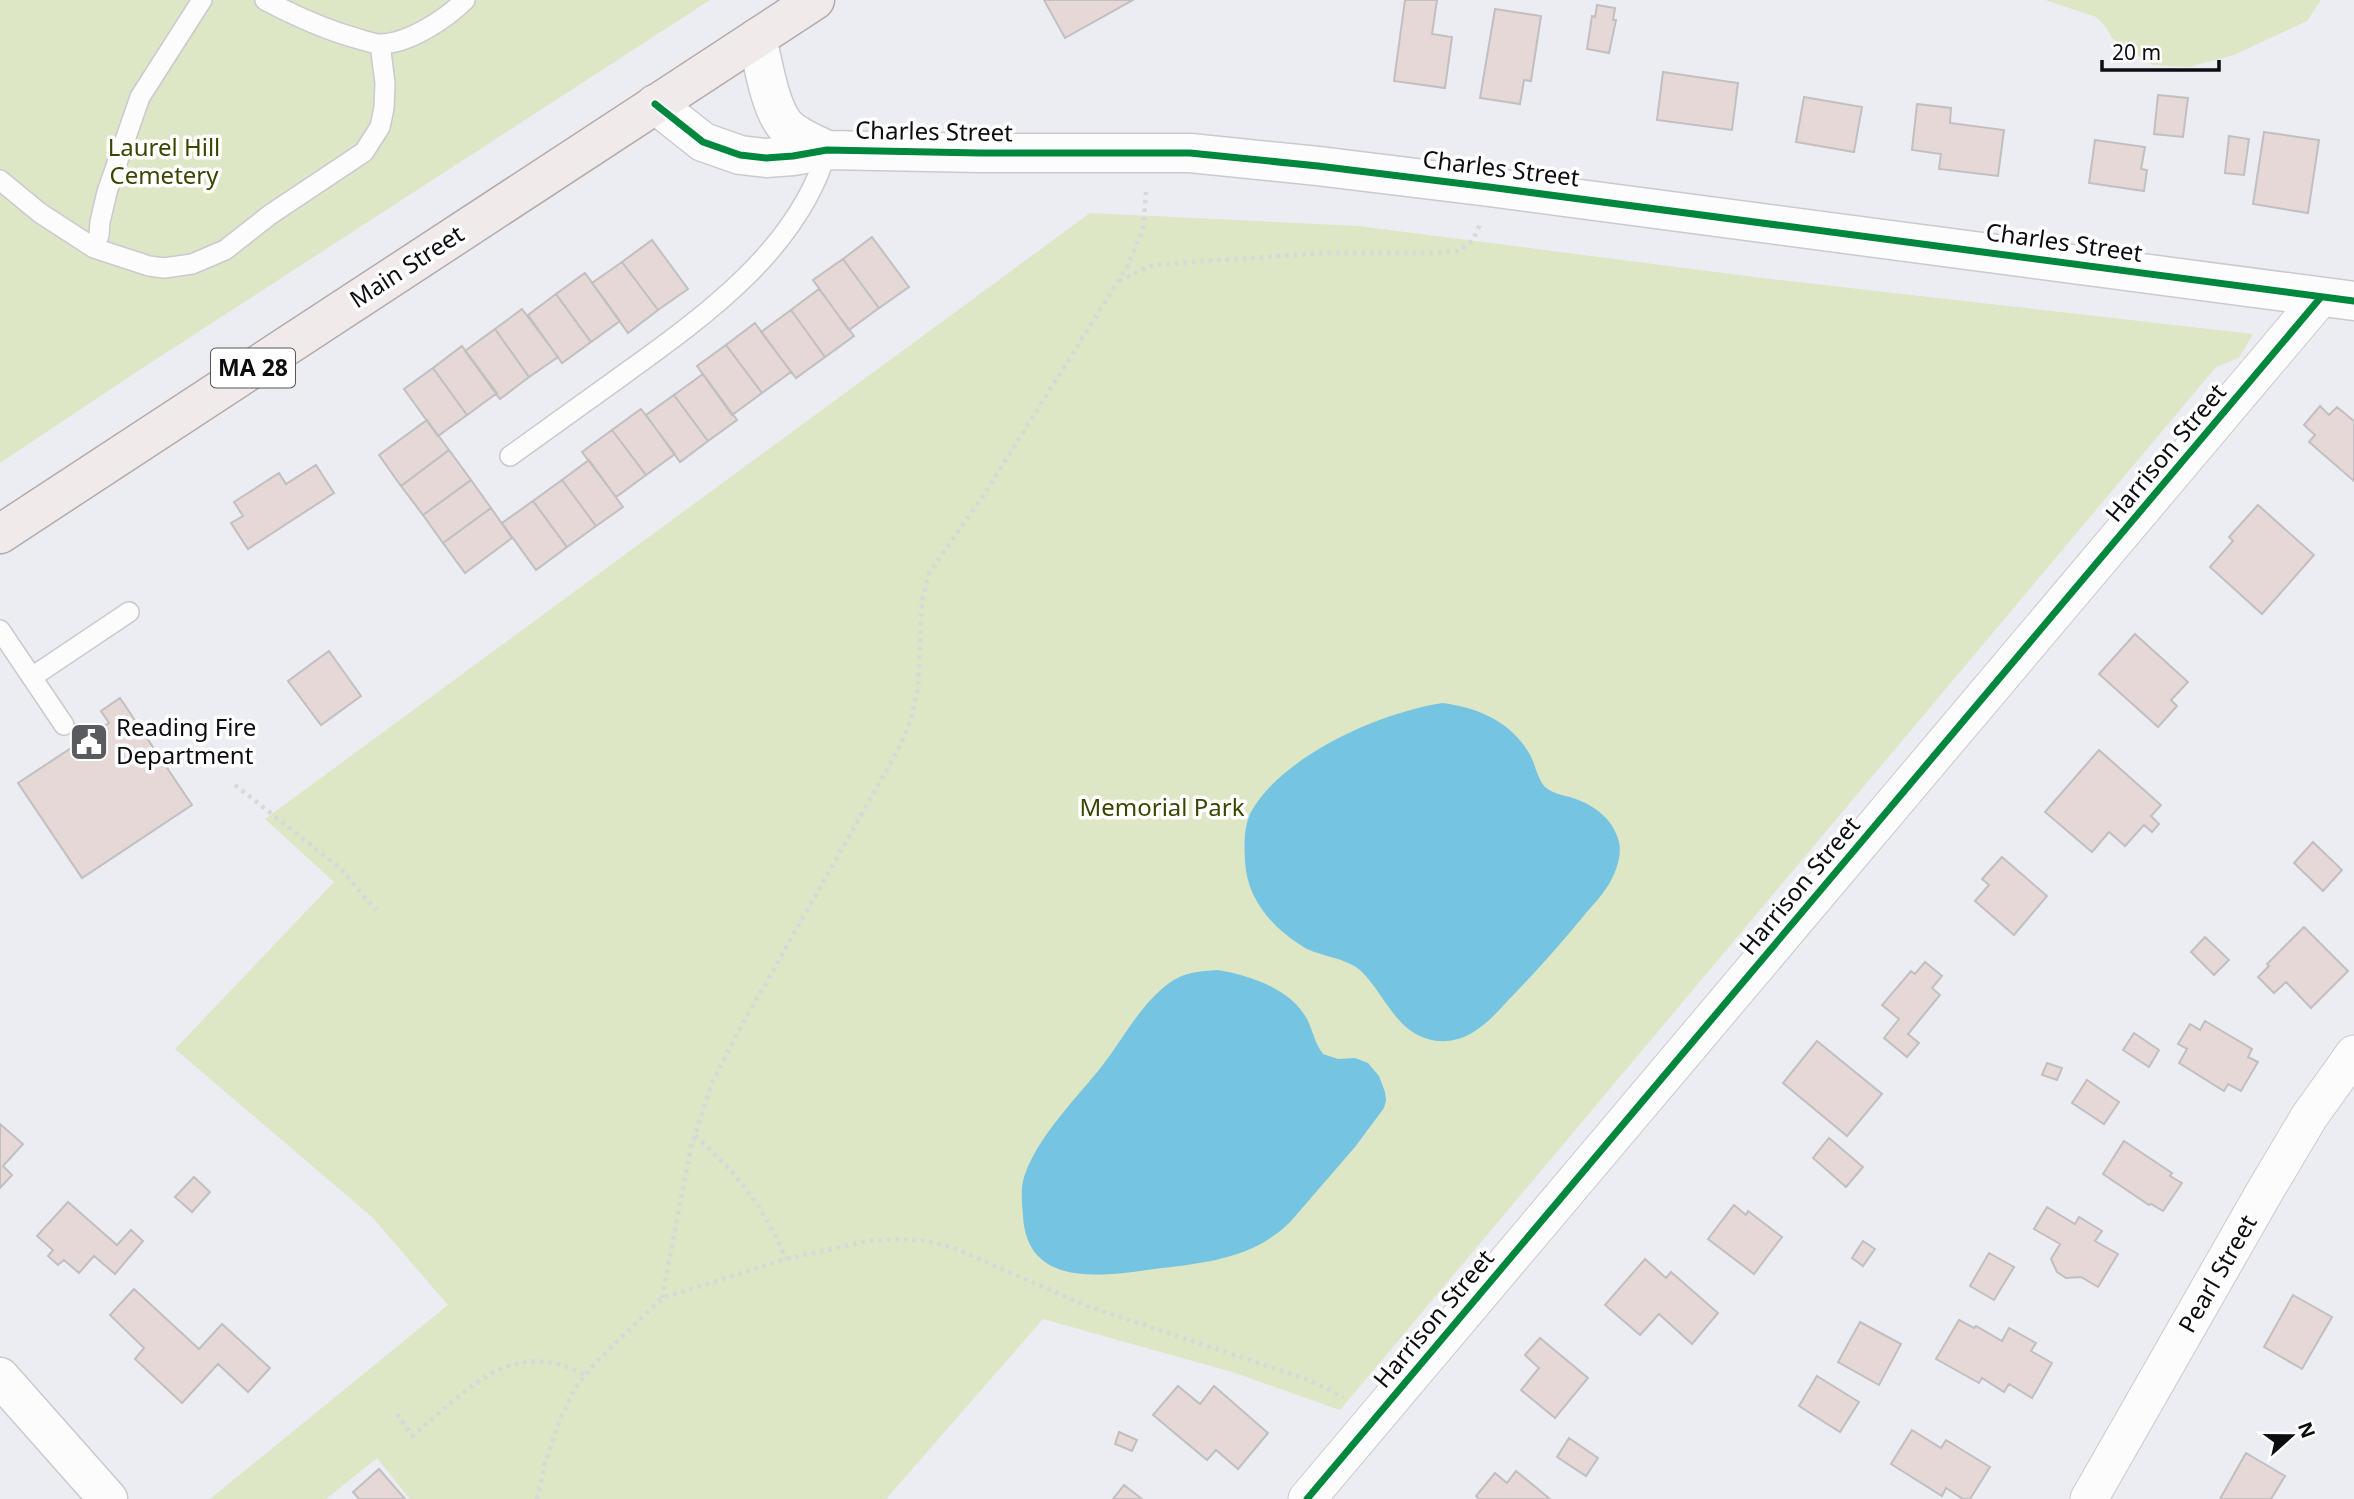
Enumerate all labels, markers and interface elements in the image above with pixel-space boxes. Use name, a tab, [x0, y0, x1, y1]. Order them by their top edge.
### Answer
scale bar	[2102, 28, 2219, 72]
text: 20 m	[2112, 38, 2161, 66]
street label: Charles Street	[855, 113, 1014, 148]
park label: Laurel Hill Cemetery	[108, 130, 220, 191]
street label: Charles Street	[1421, 142, 1582, 194]
street label: Charles Street	[1984, 214, 2145, 269]
street label: Main Street	[343, 216, 470, 315]
road number: MA 28	[211, 348, 295, 388]
street label: Harrison Street	[2097, 376, 2233, 528]
place label: Reading Fire Department	[116, 710, 256, 771]
public building icon: Reading Fire Department	[68, 721, 110, 763]
park label: Memorial Park	[1080, 790, 1245, 823]
street label: Harrison Street	[1731, 809, 1867, 961]
street label: Pearl Street	[2170, 1208, 2264, 1338]
street label: Harrison Street	[1365, 1242, 1501, 1394]
north arrow	[2256, 1401, 2326, 1471]
text: N	[2292, 1418, 2322, 1442]

